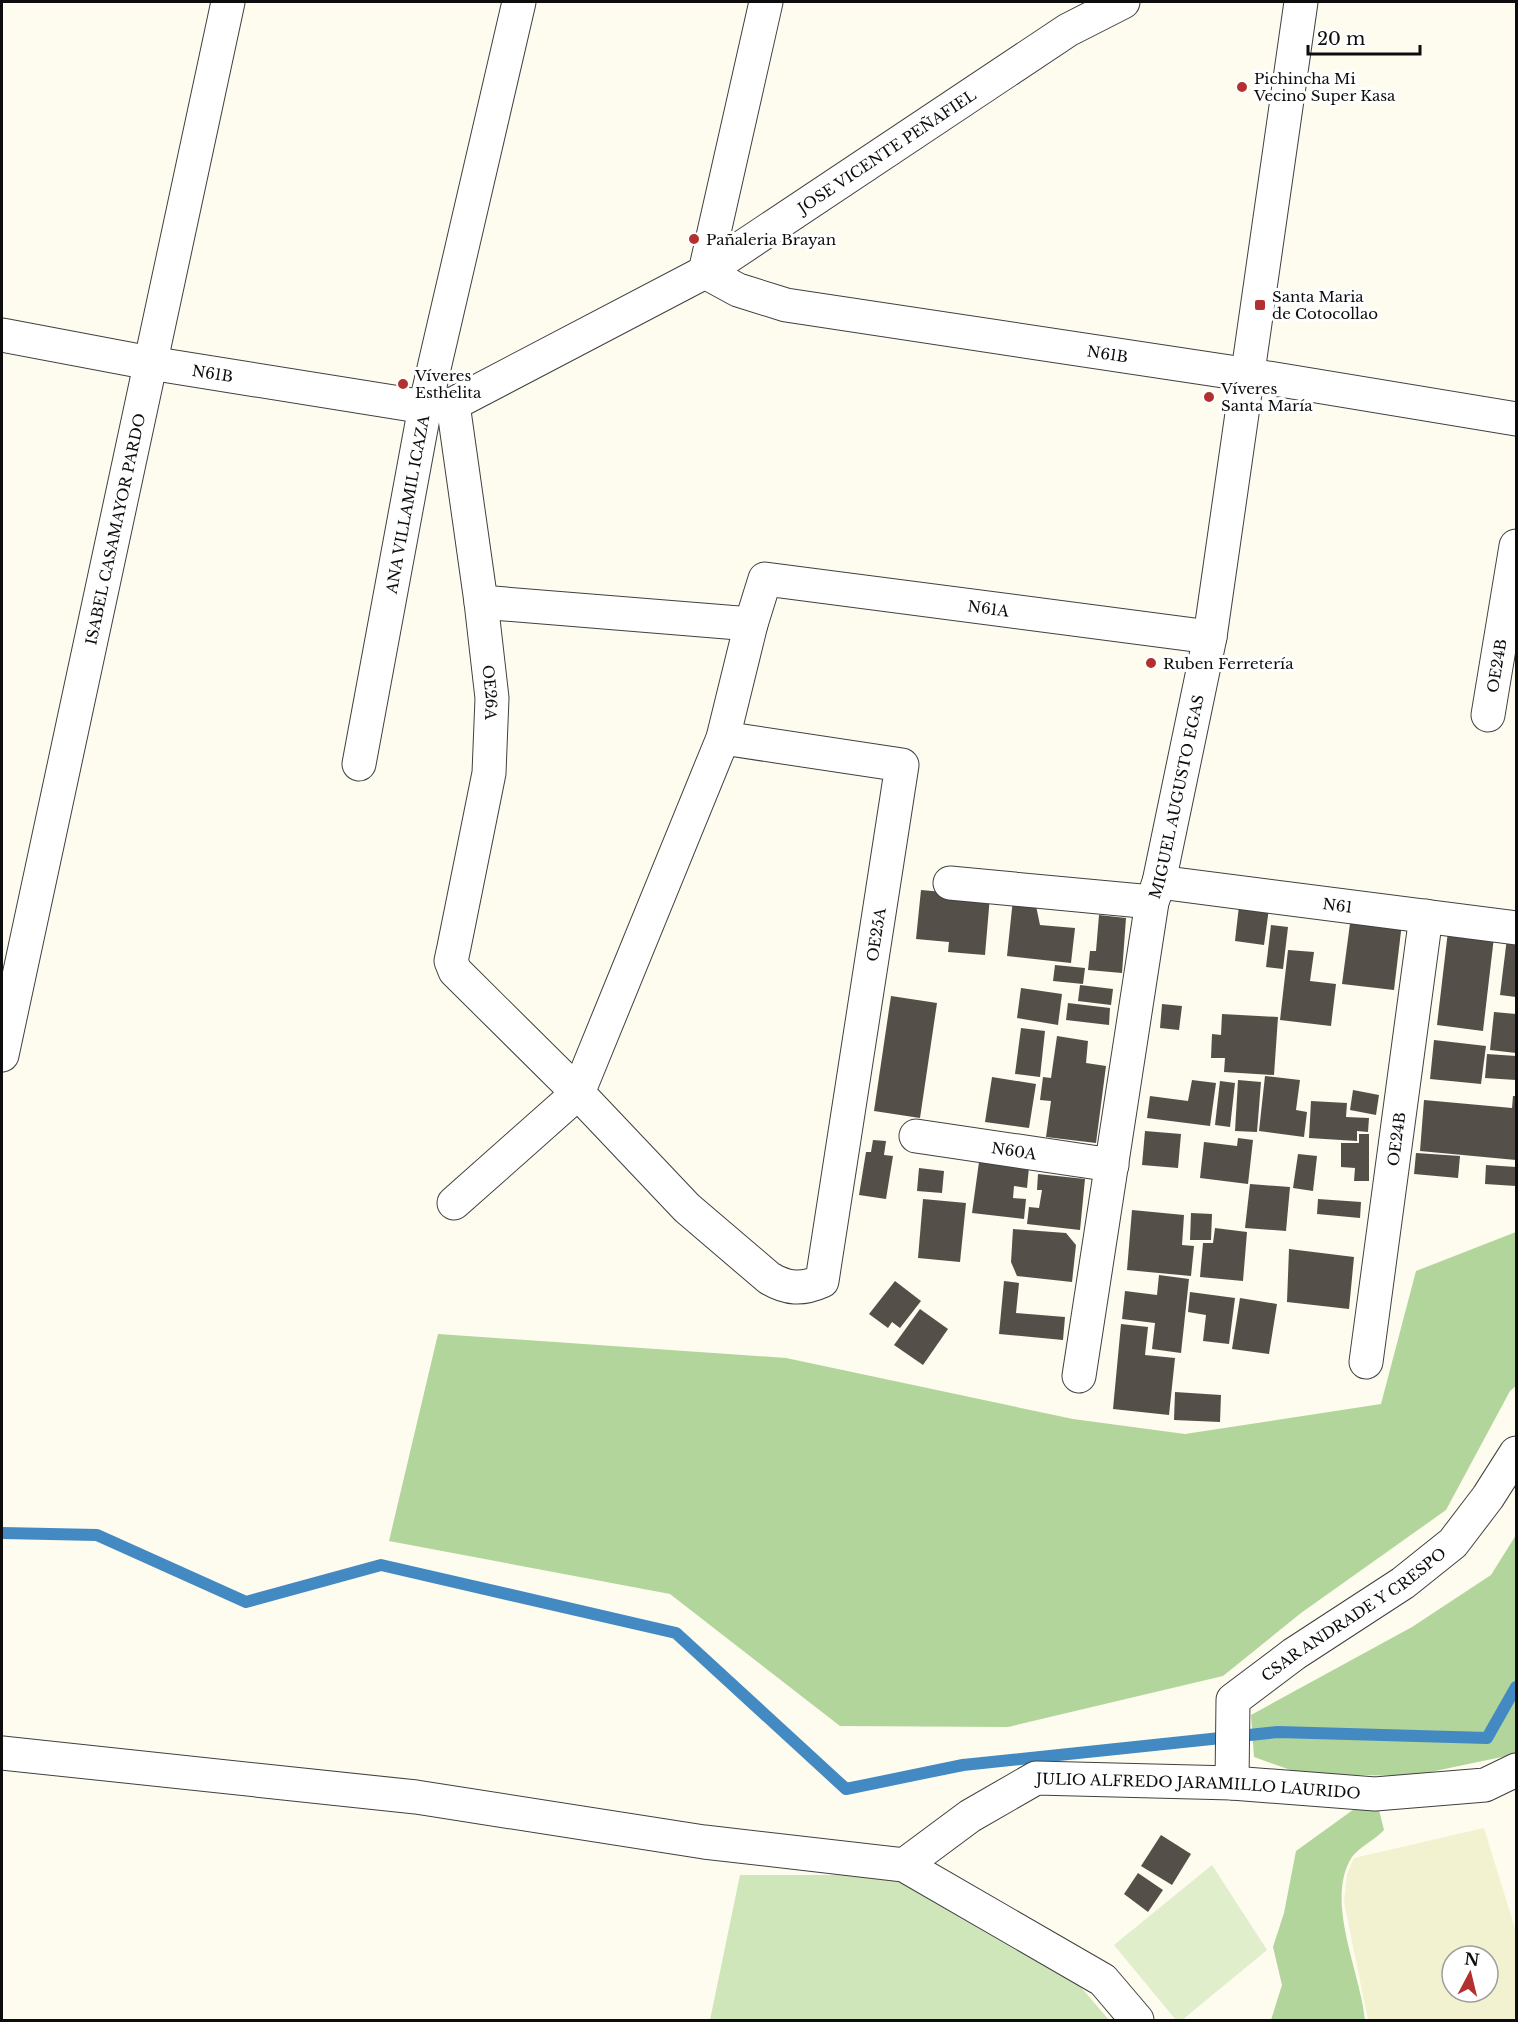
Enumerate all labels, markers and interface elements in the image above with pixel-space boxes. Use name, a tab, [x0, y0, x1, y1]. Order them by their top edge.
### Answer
scale bar	[1308, 18, 1420, 56]
text: 20 m	[1317, 28, 1365, 50]
place label: Pichincha Mi Vecino Super Kasa	[1253, 69, 1396, 105]
marker: Pichincha Mi Vecino Super Kasa	[1235, 80, 1249, 94]
street label: JOSE VICENTE PEÑAFIEL	[792, 85, 979, 218]
place label: Pañaleria Brayan	[706, 230, 836, 249]
marker: Pañaleria Brayan	[687, 232, 701, 246]
place label: Santa Maria de Cotocollao	[1272, 287, 1378, 323]
marker: Santa Maria de Cotocollao	[1253, 298, 1267, 312]
street label: N61B	[1086, 341, 1130, 366]
street label: N61B	[191, 360, 235, 386]
place label: Víveres Esthelita	[414, 366, 482, 402]
marker: Víveres Esthelita	[396, 377, 410, 391]
place label: Víveres Santa María	[1220, 379, 1313, 415]
marker: Víveres Santa María	[1202, 390, 1216, 404]
street label: ISABEL CASAMAYOR PARDO	[81, 411, 149, 646]
street label: ANA VILLAMIL ICAZA	[381, 413, 433, 596]
street label: N61A	[967, 596, 1011, 620]
street label: OE24B	[1482, 637, 1510, 694]
place label: Ruben Ferretería	[1163, 654, 1294, 673]
marker: Ruben Ferretería	[1144, 656, 1158, 670]
street label: OE26A	[479, 664, 502, 721]
street label: MIGUEL AUGUSTO EGAS	[1144, 693, 1207, 901]
street label: N61	[1321, 894, 1354, 916]
street label: OE25A	[862, 906, 889, 963]
street label: OE24B	[1383, 1111, 1409, 1167]
street label: N60A	[990, 1138, 1038, 1163]
street label: CSAR ANDRADE Y CRESPO	[1257, 1543, 1450, 1685]
street label: JULIO ALFREDO JARAMILLO LAURIDO	[1034, 1768, 1361, 1802]
north arrow	[1440, 1944, 1500, 2004]
text: N	[1463, 1948, 1481, 1970]

